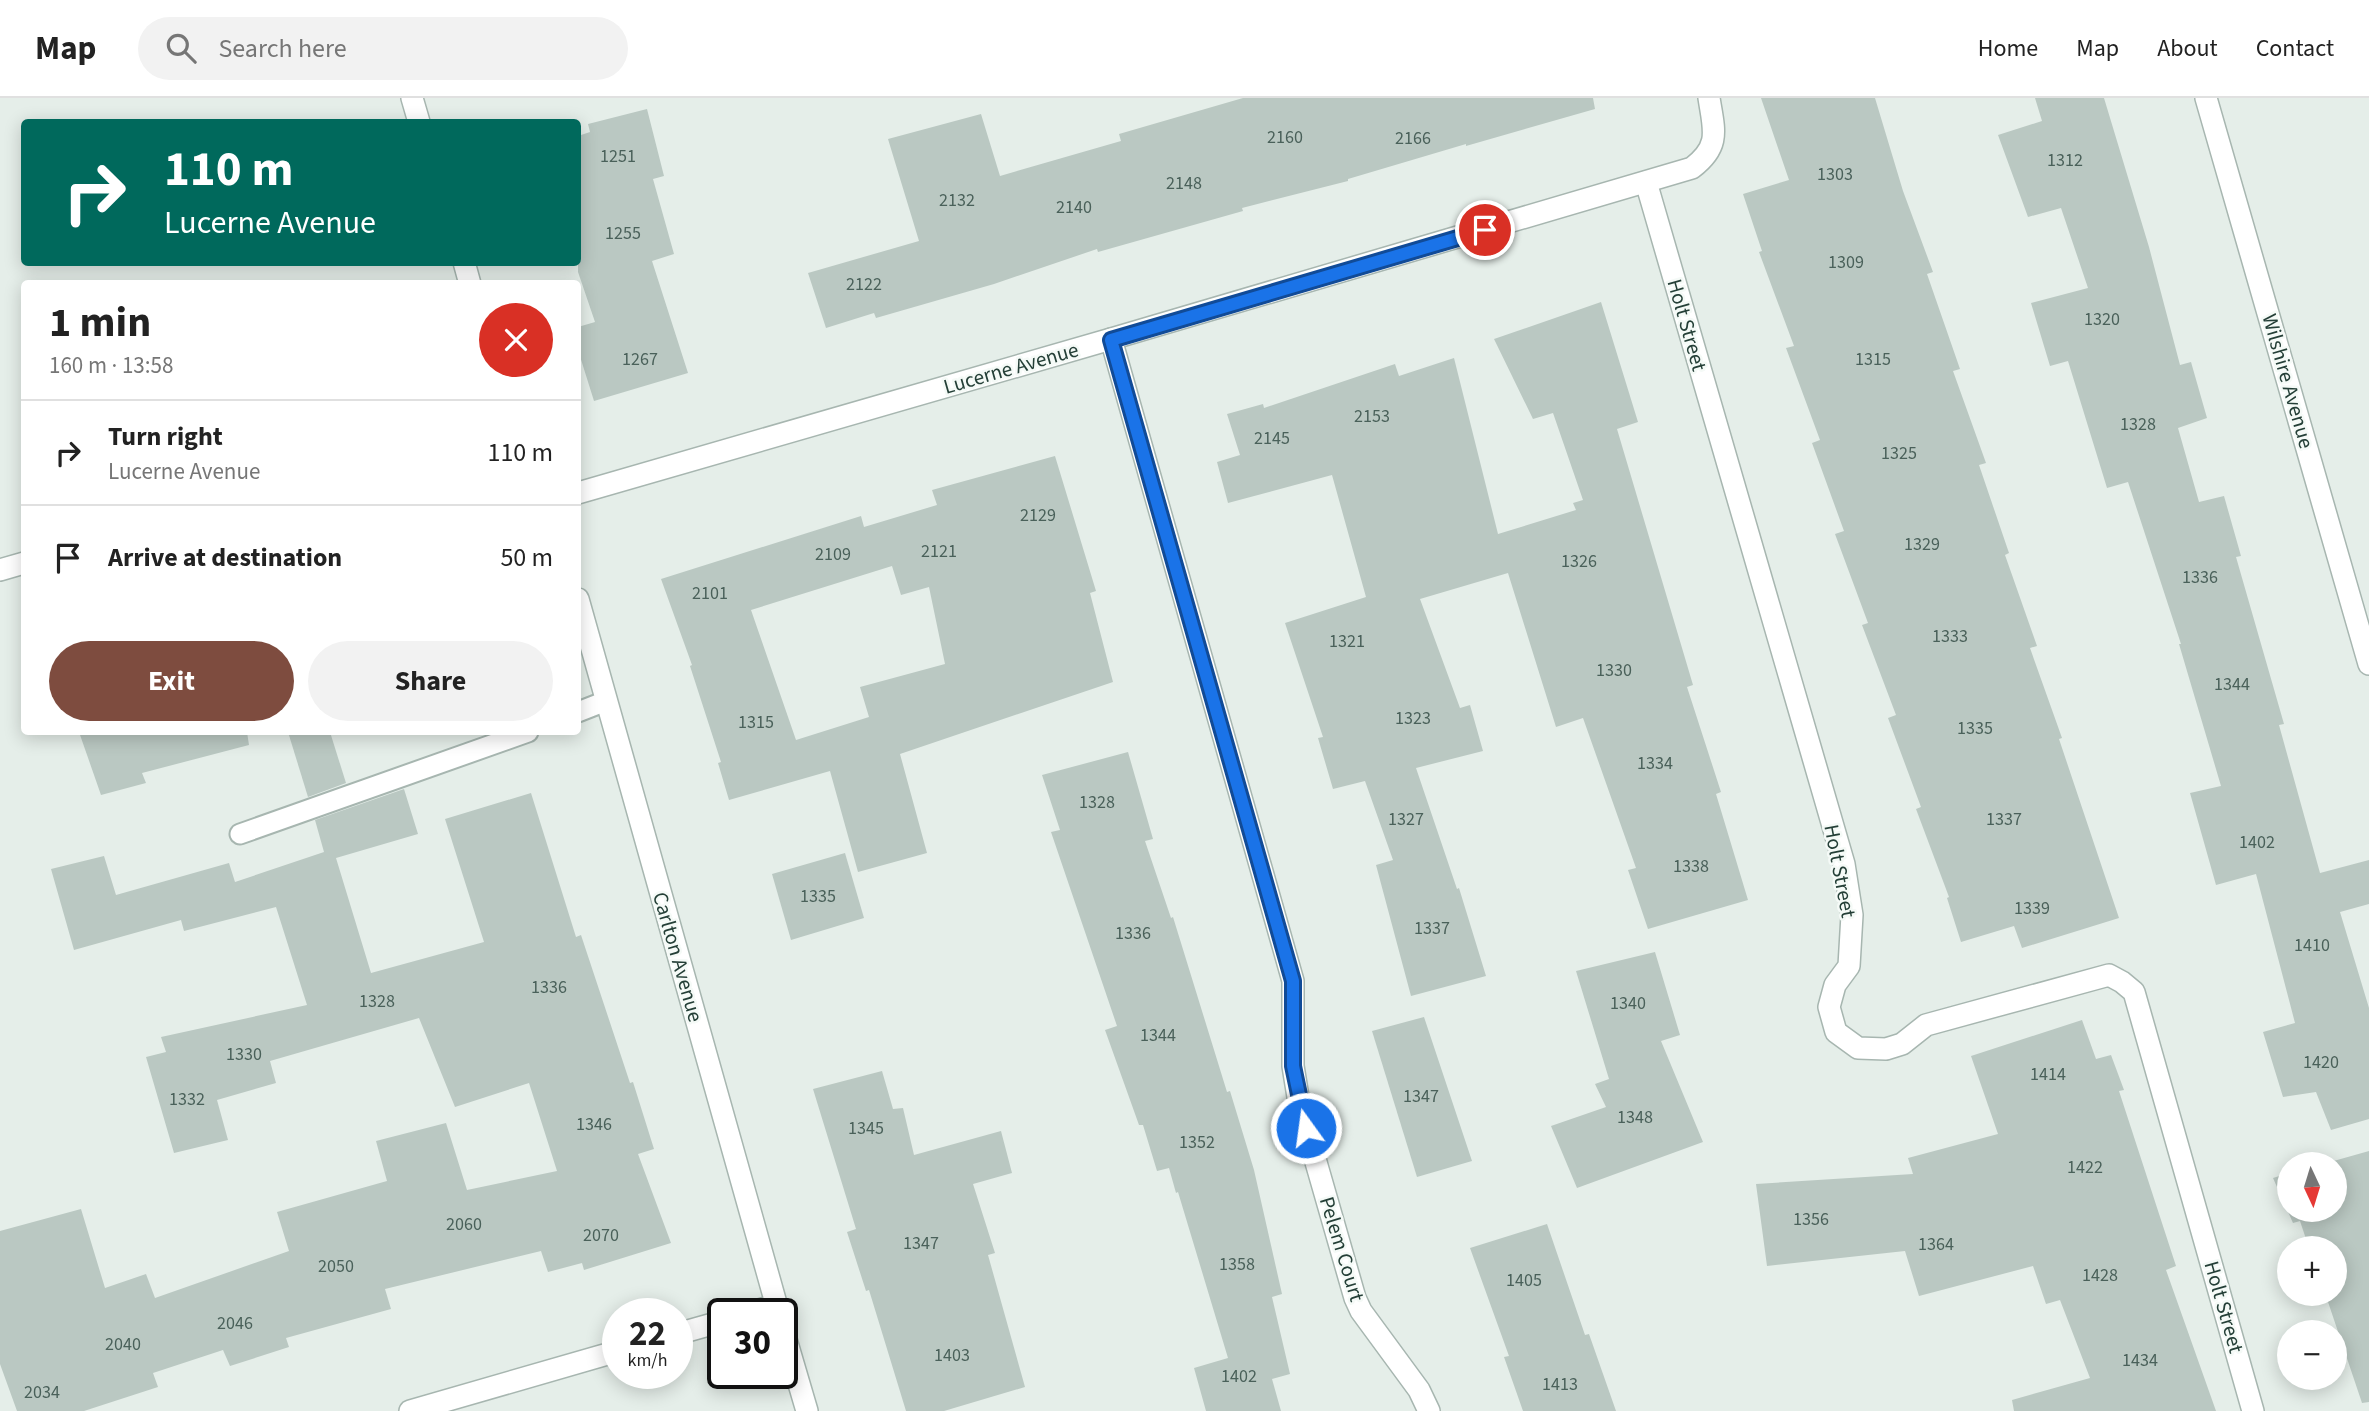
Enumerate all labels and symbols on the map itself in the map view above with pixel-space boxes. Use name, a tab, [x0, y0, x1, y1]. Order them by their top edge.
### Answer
house number: 2160	[1267, 125, 1303, 150]
house number: 2166	[1395, 126, 1431, 151]
house number: 1251	[600, 144, 636, 169]
house number: 1312	[2047, 148, 2083, 173]
house number: 1303	[1817, 162, 1853, 187]
house number: 2148	[1166, 171, 1202, 196]
house number: 2132	[939, 188, 975, 213]
house number: 2140	[1056, 195, 1092, 220]
pin	[1455, 200, 1515, 260]
house number: 1255	[605, 221, 641, 246]
house number: 1309	[1828, 250, 1864, 275]
house number: 2122	[846, 272, 882, 297]
street label: Holt Street	[1660, 276, 1714, 374]
house number: 1320	[2084, 307, 2120, 332]
street label: Wilshire Avenue	[2254, 310, 2322, 452]
street label: Lucerne Avenue	[940, 334, 1082, 402]
house number: 1267	[622, 347, 658, 372]
house number: 1315	[1855, 347, 1891, 372]
house number: 2153	[1354, 404, 1390, 429]
house number: 1328	[2120, 412, 2156, 437]
house number: 2145	[1254, 426, 1290, 451]
house number: 1325	[1881, 441, 1917, 466]
house number: 2129	[1020, 503, 1056, 528]
house number: 1329	[1904, 532, 1940, 557]
house number: 2121	[921, 539, 957, 564]
house number: 2109	[815, 542, 851, 567]
house number: 1326	[1561, 549, 1597, 574]
house number: 1336	[2182, 565, 2218, 590]
house number: 2101	[692, 581, 728, 606]
house number: 1333	[1932, 624, 1968, 649]
house number: 1321	[1329, 629, 1365, 654]
house number: 1330	[1596, 658, 1632, 683]
house number: 1344	[2214, 672, 2250, 697]
house number: 1323	[1395, 706, 1431, 731]
house number: 1315	[738, 710, 774, 735]
house number: 1335	[1957, 716, 1993, 741]
house number: 1334	[1637, 751, 1673, 776]
house number: 1328	[1079, 790, 1115, 815]
house number: 1327	[1388, 807, 1424, 832]
house number: 1337	[1986, 807, 2022, 832]
street label: Holt Street	[1816, 822, 1864, 920]
house number: 1402	[2239, 830, 2275, 855]
house number: 1338	[1673, 854, 1709, 879]
house number: 1335	[800, 884, 836, 909]
street label: Carlton Avenue	[645, 889, 711, 1025]
house number: 1339	[2014, 896, 2050, 921]
house number: 1337	[1414, 916, 1450, 941]
house number: 1336	[1115, 921, 1151, 946]
house number: 1410	[2294, 933, 2330, 958]
house number: 1336	[531, 975, 567, 1000]
house number: 1328	[359, 989, 395, 1014]
house number: 1340	[1610, 991, 1646, 1016]
house number: 1344	[1140, 1023, 1176, 1048]
house number: 1330	[226, 1042, 262, 1067]
house number: 1420	[2303, 1050, 2339, 1075]
house number: 1414	[2030, 1062, 2066, 1087]
house number: 1347	[1403, 1084, 1439, 1109]
house number: 1332	[169, 1087, 205, 1112]
position arrow	[1269, 1091, 1343, 1165]
house number: 1348	[1617, 1105, 1653, 1130]
house number: 1346	[576, 1112, 612, 1137]
house number: 1345	[848, 1116, 884, 1141]
house number: 1352	[1179, 1130, 1215, 1155]
north arrow	[2277, 1152, 2347, 1222]
house number: 1422	[2067, 1155, 2103, 1180]
street label: Pelem Court	[1312, 1193, 1372, 1305]
house number: 1356	[1793, 1207, 1829, 1232]
house number: 2060	[446, 1212, 482, 1237]
house number: 2070	[583, 1223, 619, 1248]
house number: 1347	[903, 1231, 939, 1256]
house number: 1364	[1918, 1232, 1954, 1257]
house number: 1358	[1219, 1252, 1255, 1277]
house number: 2050	[318, 1254, 354, 1279]
street label: Holt Street	[2197, 1258, 2251, 1356]
house number: 1428	[2082, 1263, 2118, 1288]
house number: 1405	[1506, 1268, 1542, 1293]
speed limit sign: 30	[707, 1298, 798, 1389]
house number: 2046	[217, 1311, 253, 1336]
house number: 2040	[105, 1332, 141, 1357]
house number: 1403	[934, 1343, 970, 1368]
house number: 1434	[2122, 1348, 2158, 1373]
house number: 1402	[1221, 1364, 1257, 1389]
house number: 1413	[1542, 1372, 1578, 1397]
house number: 2034	[24, 1380, 60, 1405]

